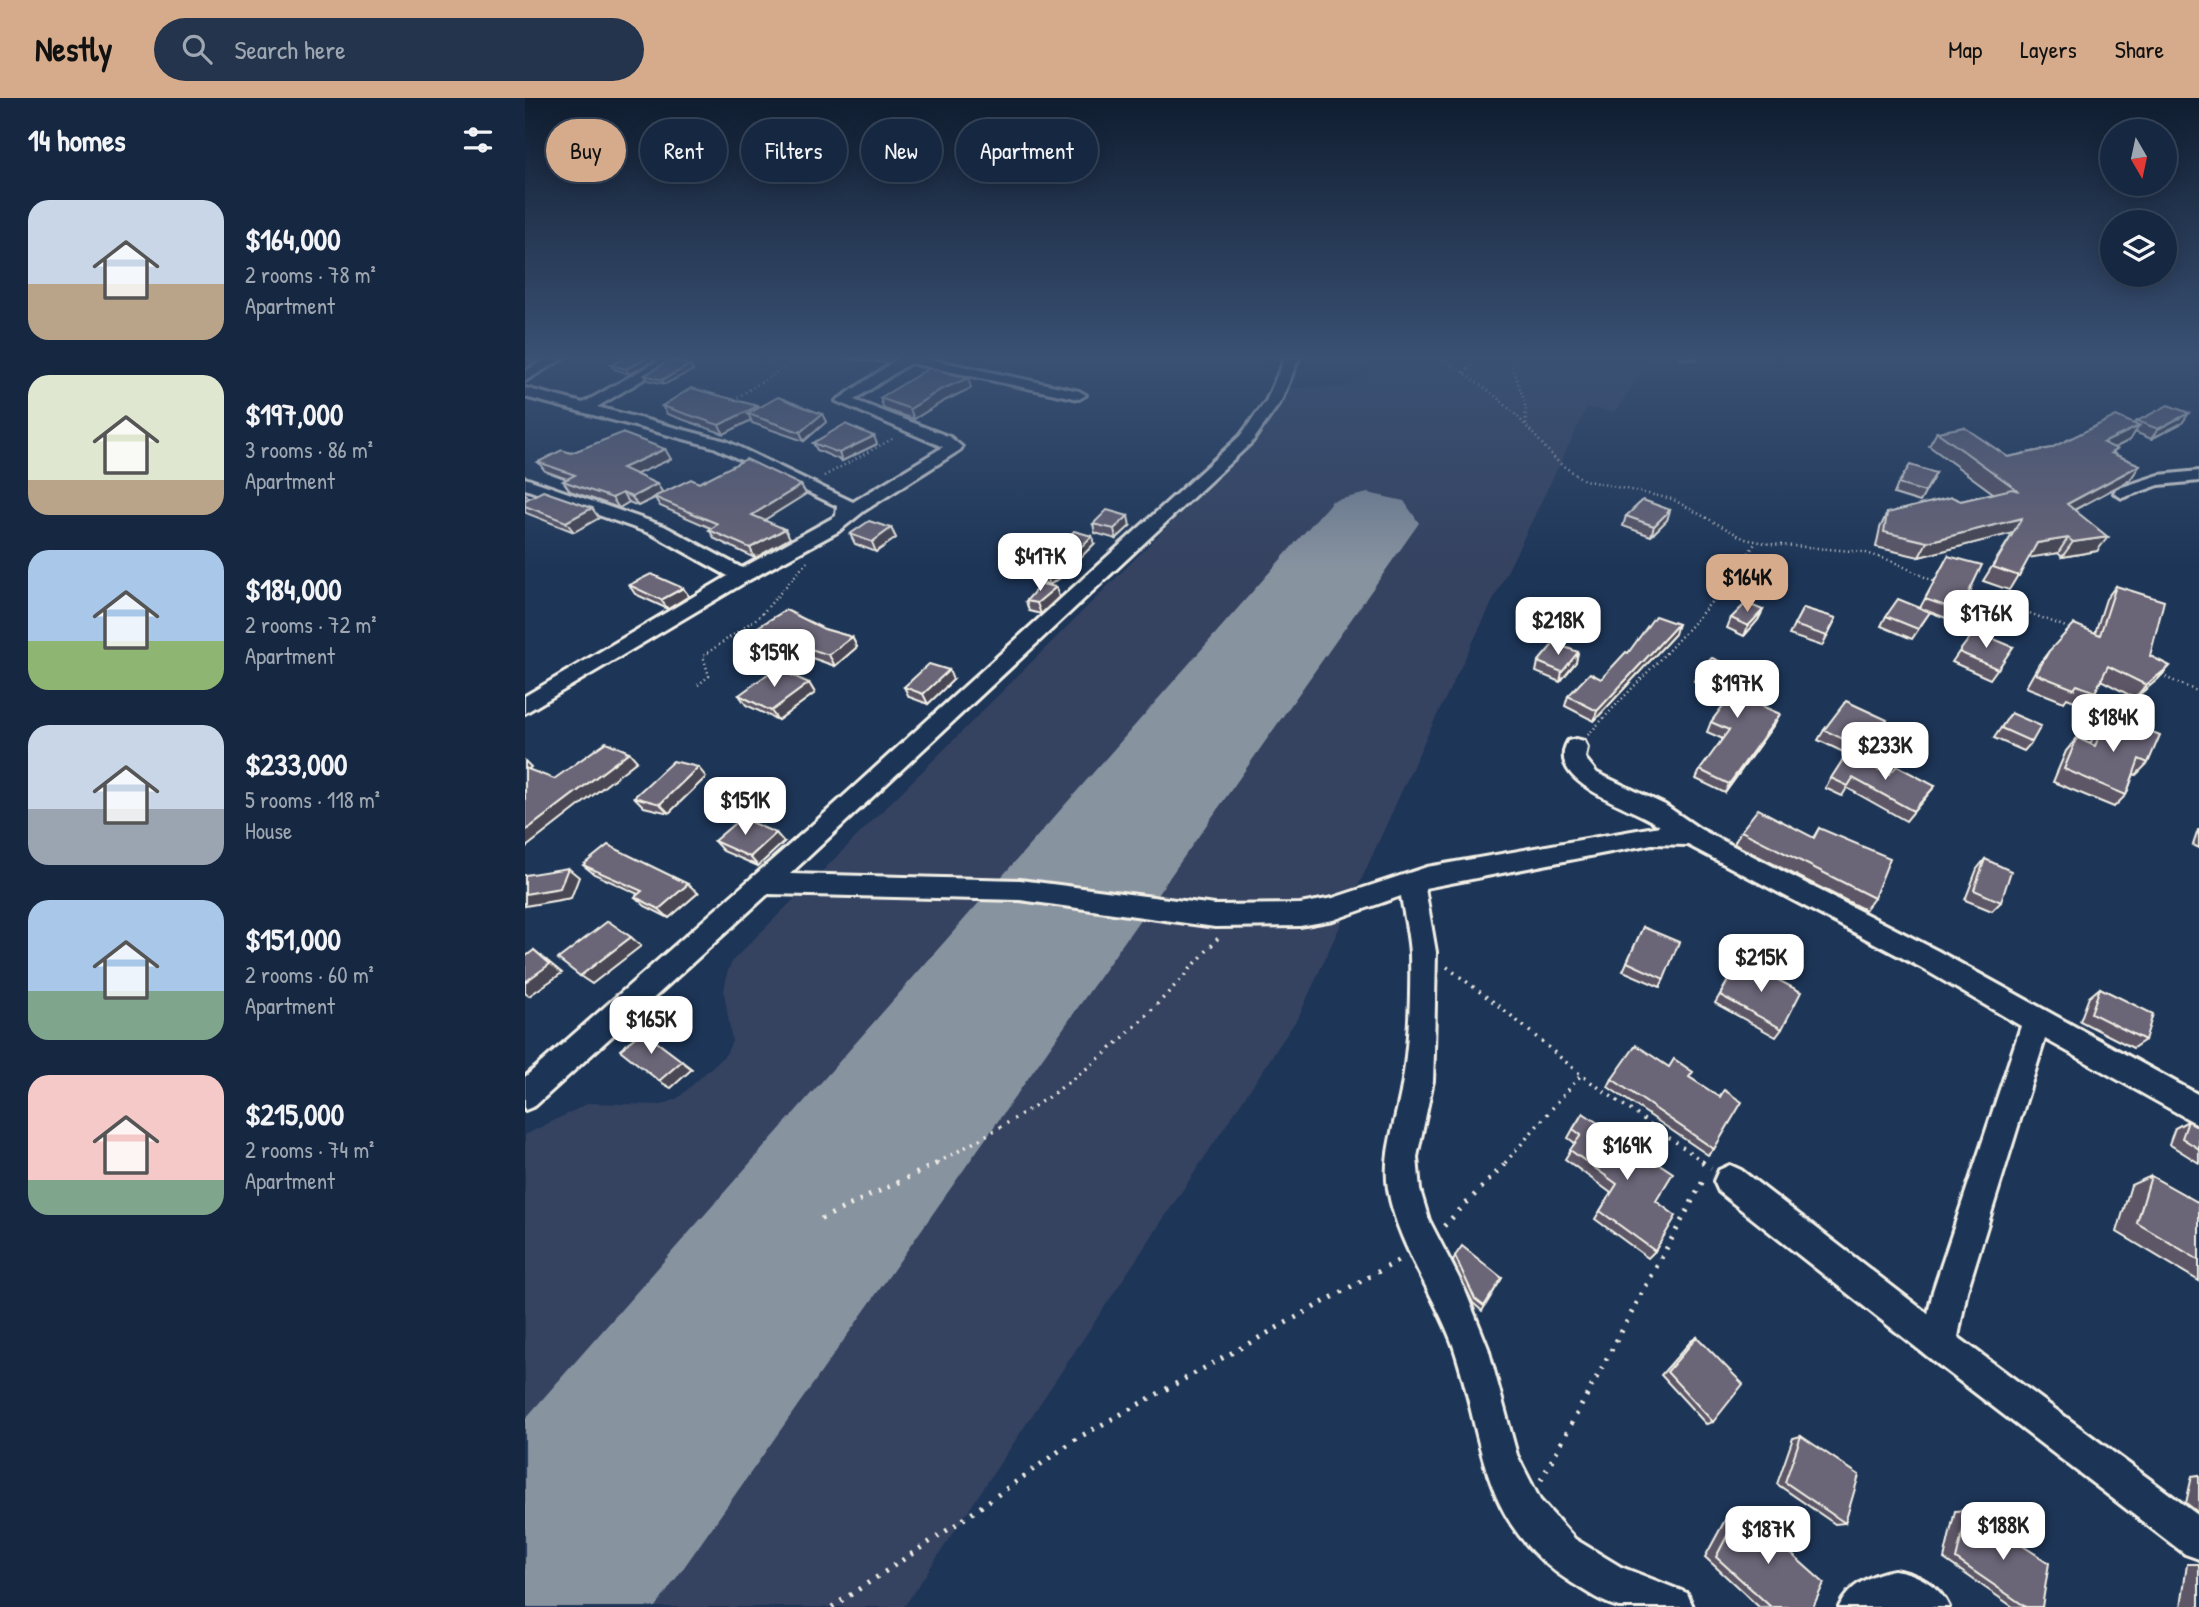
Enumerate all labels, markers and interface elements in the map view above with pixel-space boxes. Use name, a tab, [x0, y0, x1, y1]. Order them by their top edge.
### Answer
search box	[154, 18, 644, 81]
text: Nestly	[35, 27, 112, 71]
icon: search	[178, 30, 216, 68]
text: Search here	[234, 32, 346, 67]
text: Map	[1948, 33, 1982, 65]
text: Layers	[2020, 33, 2077, 65]
text: Share	[2115, 33, 2164, 65]
chip: Buy	[546, 119, 626, 182]
chip: Rent	[640, 119, 727, 182]
chip: Filters	[741, 119, 847, 182]
chip: New	[861, 119, 942, 182]
chip: Apartment	[956, 119, 1098, 182]
north arrow	[2100, 119, 2177, 196]
map controls	[2100, 119, 2177, 287]
text: 14 homes	[28, 120, 126, 160]
icon: filters	[459, 121, 497, 159]
button: layers	[2100, 210, 2177, 287]
text: $164,000	[245, 219, 341, 259]
icon: home	[84, 228, 168, 312]
text: 2 rooms · 78 m²	[245, 259, 376, 290]
text: Apartment	[245, 290, 335, 321]
text: $197,000	[245, 394, 343, 434]
icon: home	[84, 403, 168, 487]
text: 3 rooms · 86 m²	[245, 434, 373, 465]
text: Apartment	[245, 465, 335, 496]
pin: $417K	[991, 533, 1089, 593]
text: $417K	[1014, 540, 1066, 571]
pin: $164K	[1698, 554, 1796, 614]
text: $164K	[1722, 561, 1772, 592]
text: $184,000	[245, 569, 342, 609]
icon: home	[84, 578, 168, 662]
pin: $176K	[1937, 590, 2035, 650]
text: $176K	[1960, 597, 2012, 628]
pin: $218K	[1509, 598, 1607, 657]
text: $218K	[1532, 604, 1584, 635]
text: 2 rooms · 72 m²	[245, 609, 377, 640]
pin: $159K	[725, 630, 823, 689]
text: $159K	[749, 636, 799, 667]
text: Apartment	[245, 640, 335, 671]
pin: $197K	[1688, 660, 1786, 720]
text: $197K	[1711, 667, 1763, 698]
pin: $184K	[2064, 694, 2162, 754]
text: $184K	[2088, 701, 2138, 732]
pin: $233K	[1836, 722, 1934, 782]
text: $233K	[1857, 729, 1913, 760]
text: $233,000	[245, 744, 348, 784]
icon: home	[84, 753, 168, 837]
pin: $151K	[696, 778, 794, 837]
text: 5 rooms · 118 m²	[245, 784, 380, 815]
text: $151K	[720, 784, 770, 815]
text: House	[245, 815, 292, 846]
text: $151,000	[245, 919, 341, 959]
icon: home	[84, 928, 168, 1012]
pin: $215K	[1712, 934, 1810, 994]
text: $215K	[1735, 941, 1787, 972]
text: 2 rooms · 60 m²	[245, 959, 374, 990]
text: Apartment	[245, 990, 335, 1021]
pin: $165K	[602, 996, 700, 1056]
text: $165K	[626, 1003, 676, 1034]
text: $215,000	[245, 1094, 344, 1134]
icon: home	[84, 1103, 168, 1187]
pin: $169K	[1578, 1122, 1676, 1182]
text: $169K	[1602, 1129, 1652, 1160]
text: 2 rooms · 74 m²	[245, 1134, 374, 1165]
text: Apartment	[245, 1165, 335, 1196]
pin: $188K	[1954, 1502, 2052, 1562]
pin: $187K	[1719, 1506, 1817, 1566]
text: $188K	[1977, 1509, 2029, 1540]
text: $187K	[1741, 1513, 1795, 1544]

